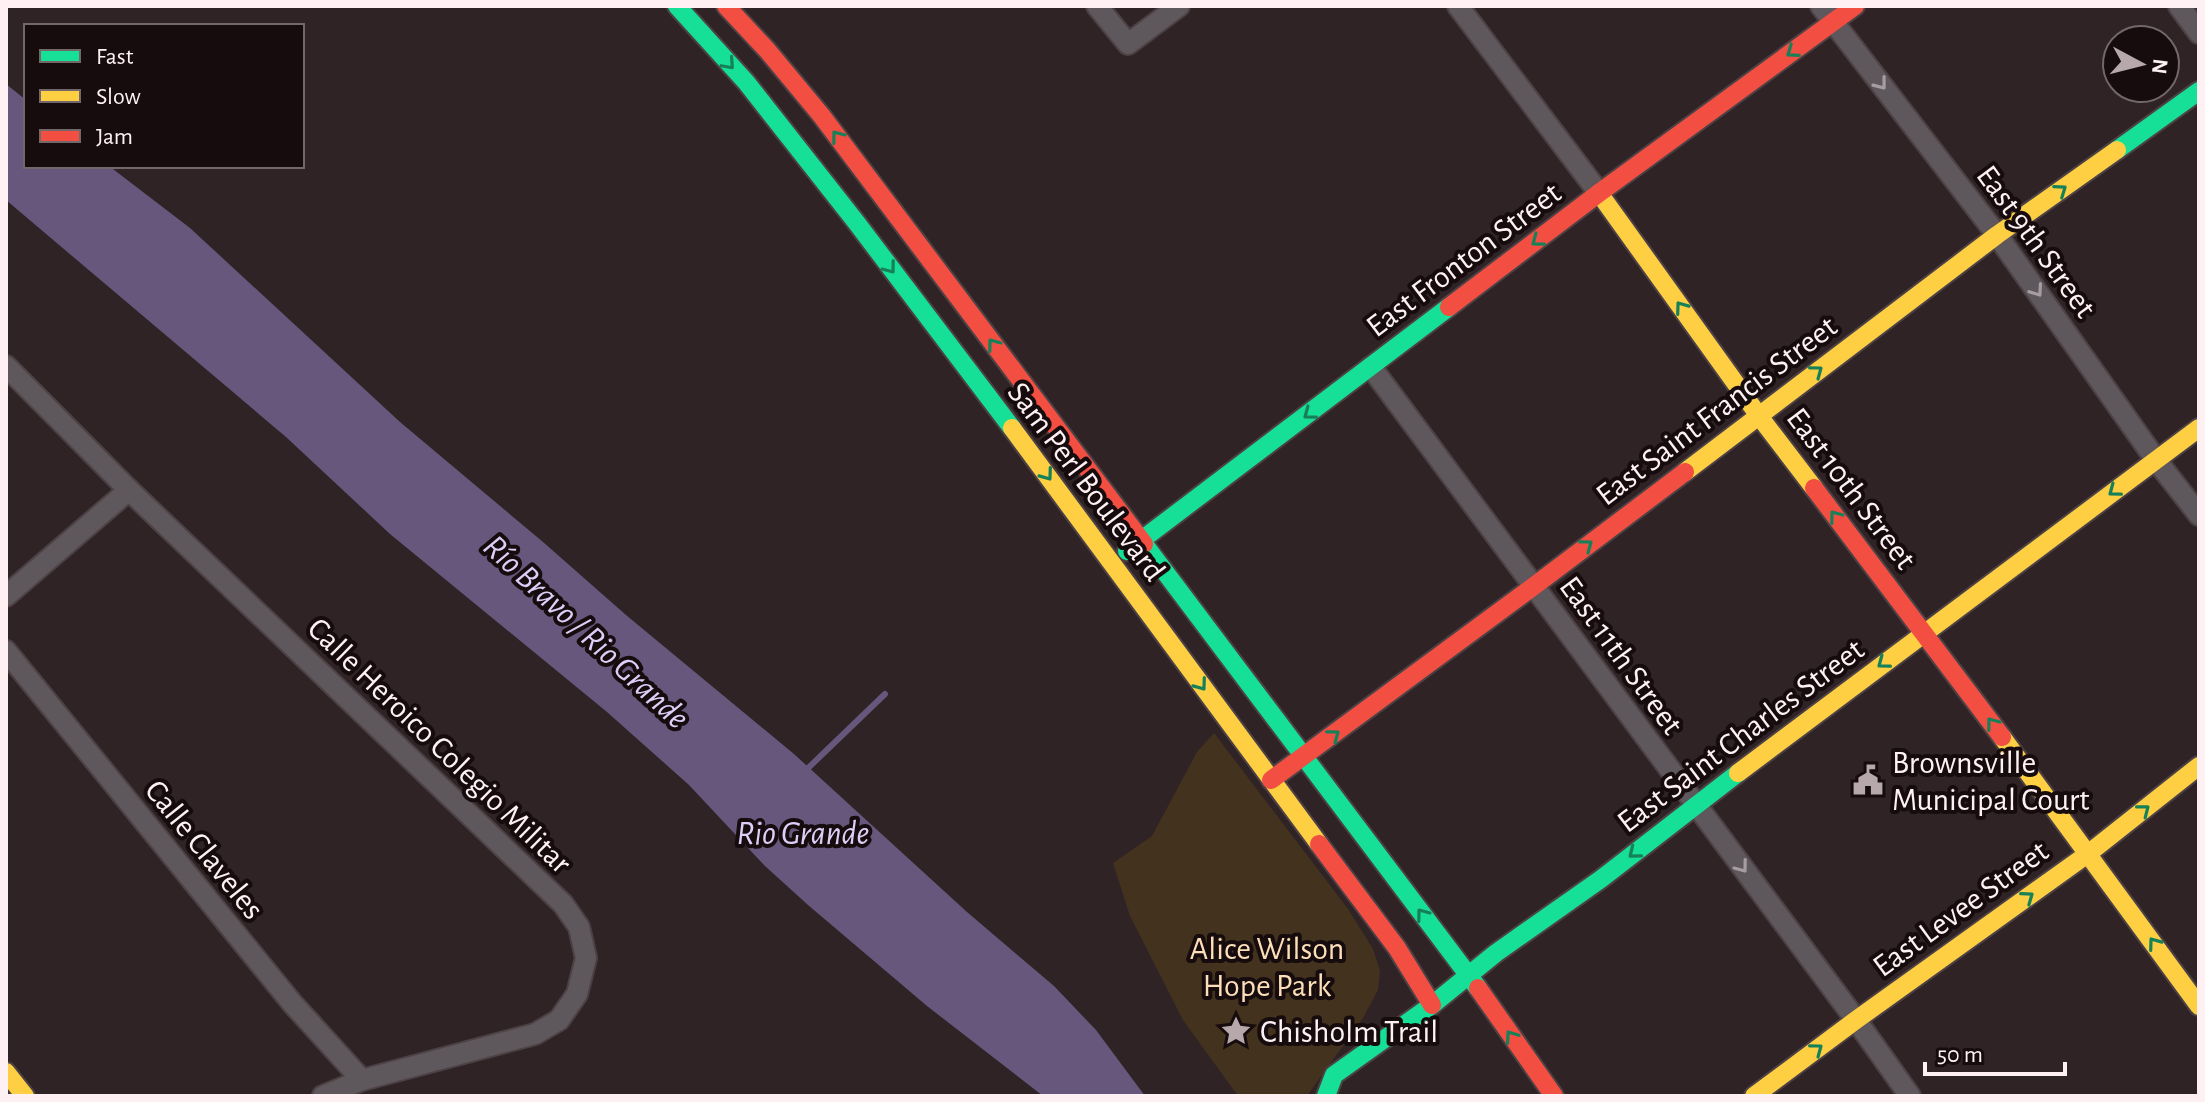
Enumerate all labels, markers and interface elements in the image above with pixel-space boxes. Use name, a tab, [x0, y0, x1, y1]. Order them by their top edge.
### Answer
legend	[24, 24, 304, 168]
north arrow	[2101, 24, 2181, 104]
one-way arrow	[1786, 43, 1801, 57]
text: Fast	[96, 45, 134, 69]
one-way arrow	[719, 54, 734, 69]
text: N	[2148, 57, 2172, 75]
one-way arrow	[1871, 75, 1886, 89]
text: Slow	[96, 85, 141, 109]
text: Jam	[96, 125, 133, 149]
one-way arrow	[832, 130, 846, 145]
street label: East 9th Street	[1971, 160, 2102, 324]
street label: East Fronton Street	[1360, 177, 1567, 343]
one-way arrow	[2052, 185, 2067, 199]
one-way arrow	[1531, 231, 1546, 245]
one-way arrow	[881, 259, 895, 274]
one-way arrow	[2028, 283, 2042, 297]
one-way arrow	[1676, 302, 1690, 316]
street label: East Saint Francis Street	[1590, 310, 1843, 511]
one-way arrow	[988, 338, 1003, 353]
one-way arrow	[1808, 367, 1823, 381]
street label: Sam Perl Boulevard	[1001, 376, 1171, 587]
street label: East 10th Street	[1781, 402, 1922, 575]
one-way arrow	[1303, 404, 1318, 418]
one-way arrow	[1037, 466, 1052, 481]
one-way arrow	[2108, 482, 2123, 496]
one-way arrow	[1831, 510, 1845, 525]
water label: Río Bravo / Rio Grande	[477, 529, 695, 736]
one-way arrow	[1579, 541, 1593, 555]
street label: East 11th Street	[1553, 571, 1689, 740]
street label: Calle Heroico Colegio Militar	[301, 612, 578, 880]
street label: East Saint Charles Street	[1612, 633, 1870, 839]
one-way arrow	[1877, 653, 1892, 668]
one-way arrow	[1191, 676, 1206, 690]
one-way arrow	[1988, 717, 2002, 732]
one-way arrow	[1326, 730, 1340, 744]
place label: Brownsville Municipal Court	[1892, 747, 2089, 816]
public building icon: Brownsville Municipal Court	[1851, 763, 1885, 797]
street label: Calle Claveles	[139, 774, 270, 925]
one-way arrow	[2135, 805, 2150, 819]
water label: Rio Grande	[737, 817, 869, 851]
street label: East Levee Street	[1867, 835, 2054, 983]
one-way arrow	[1629, 843, 1643, 858]
one-way arrow	[1732, 858, 1747, 873]
one-way arrow	[2019, 892, 2033, 907]
one-way arrow	[1417, 908, 1431, 923]
park label: Alice Wilson Hope Park	[1190, 933, 1344, 1002]
one-way arrow	[2149, 937, 2163, 951]
place icon: Chisholm Trail	[1219, 1014, 1253, 1048]
place label: Chisholm Trail	[1260, 1016, 1438, 1048]
scale bar	[1925, 1026, 2065, 1076]
one-way arrow	[1506, 1030, 1521, 1045]
text: 50 m	[1937, 1043, 1983, 1067]
one-way arrow	[1808, 1045, 1822, 1059]

